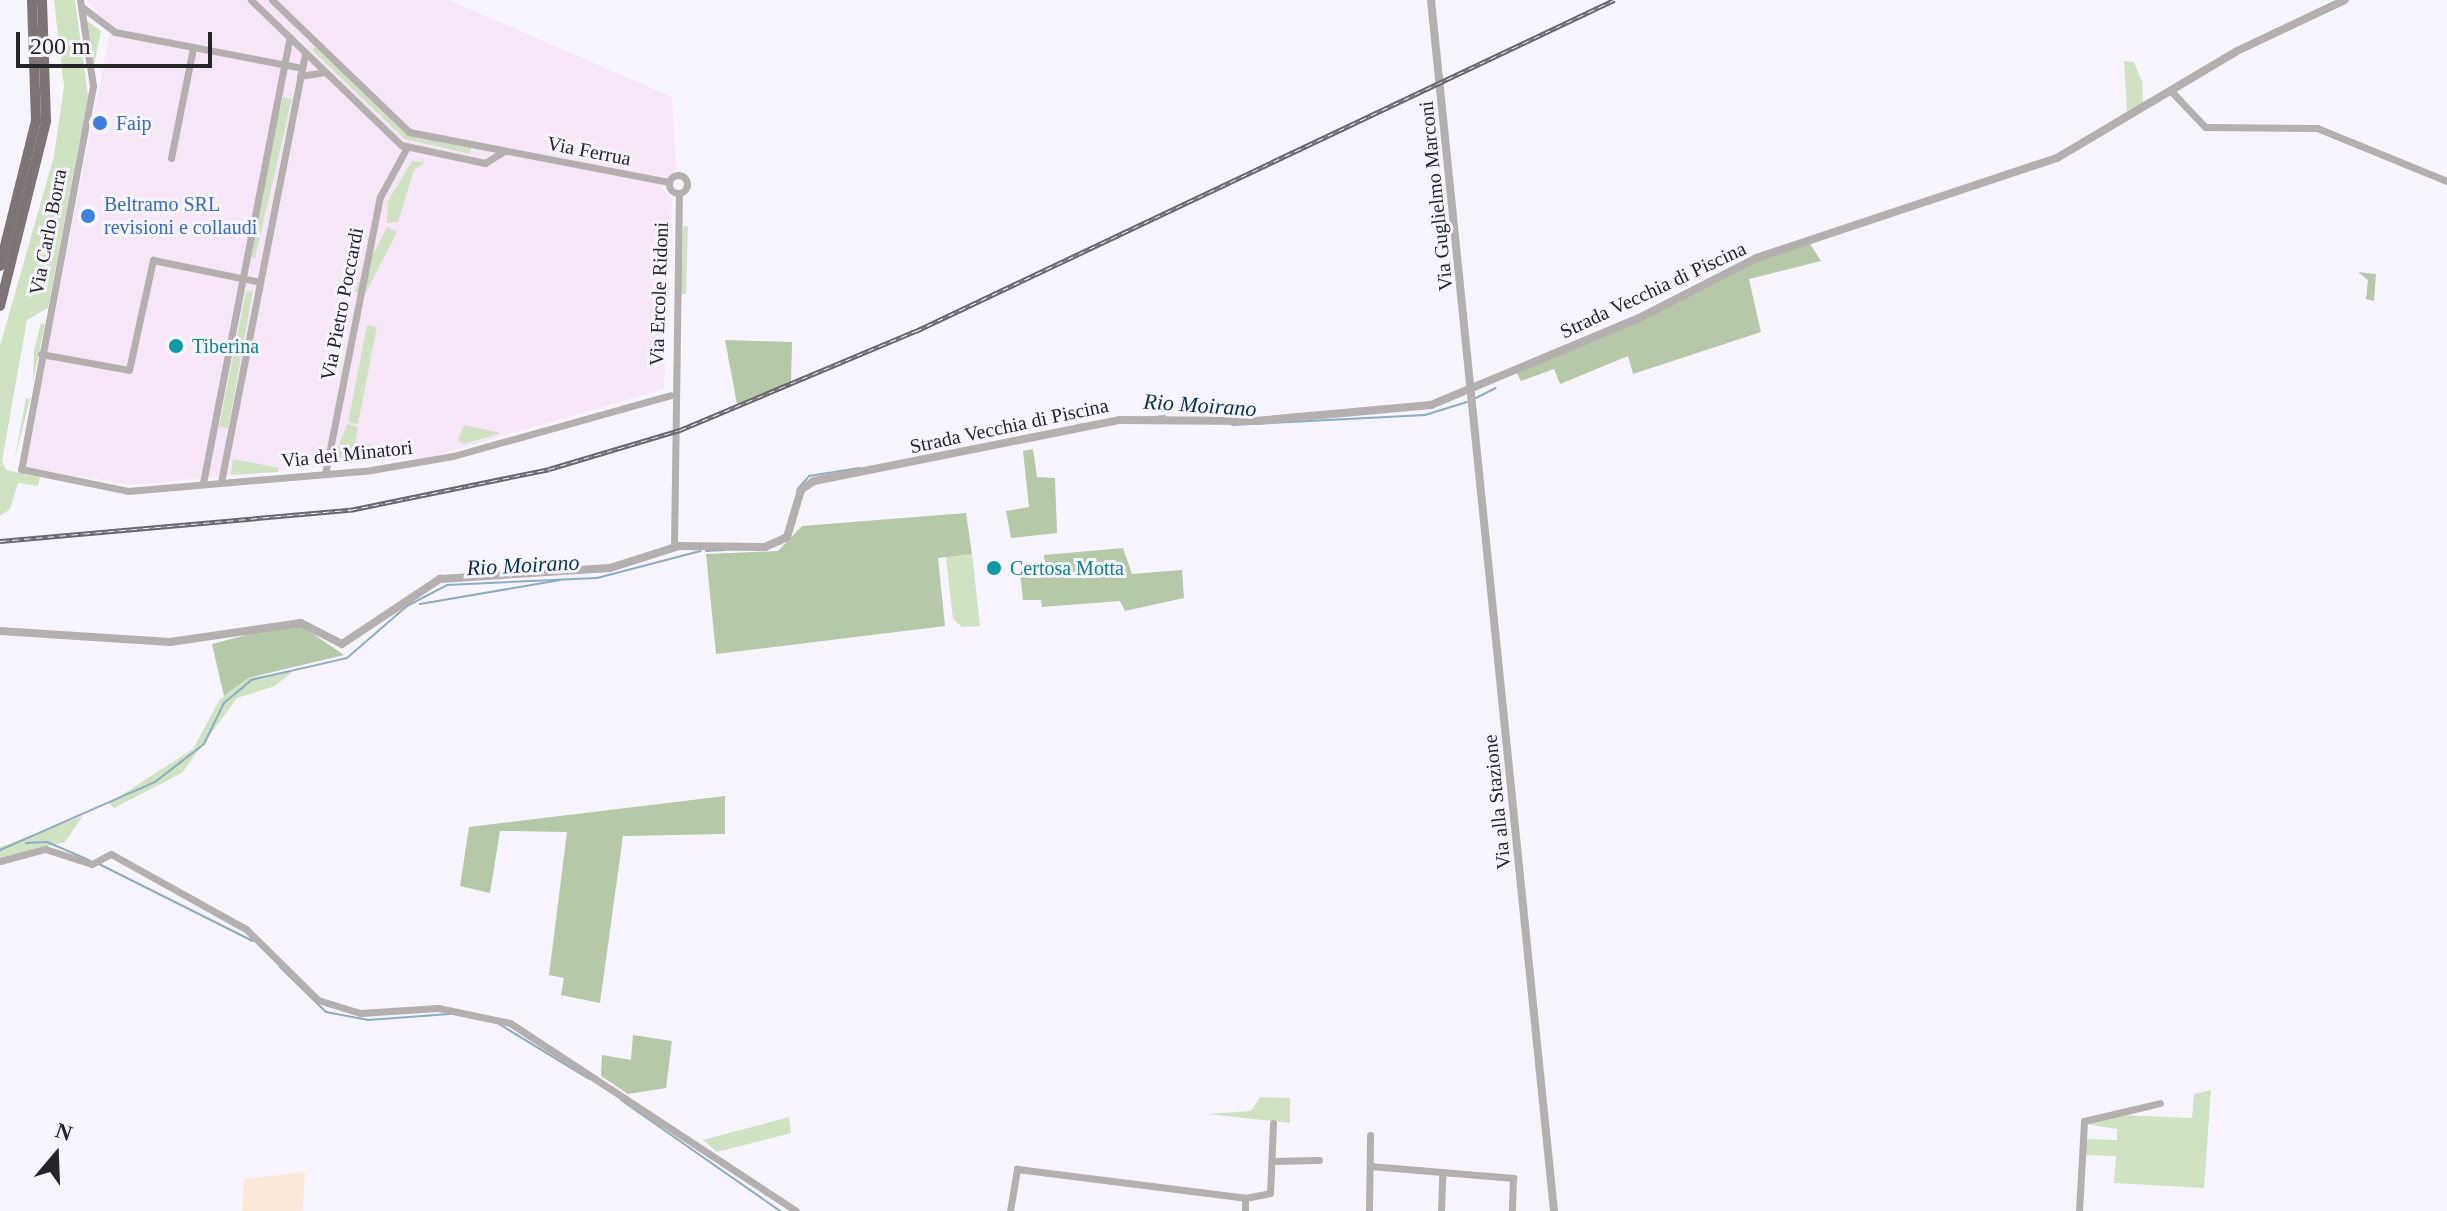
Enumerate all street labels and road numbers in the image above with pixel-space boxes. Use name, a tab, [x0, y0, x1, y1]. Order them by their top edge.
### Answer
street label: Via Guglielmo Marconi	[1414, 100, 1458, 292]
street label: Via Ferrua	[545, 131, 633, 171]
street label: Via Carlo Borra	[24, 167, 72, 297]
street label: Via Ercole Ridoni	[644, 221, 674, 367]
street label: Via Pietro Poccardi	[315, 225, 369, 383]
street label: Strada Vecchia di Piscina	[1556, 236, 1750, 344]
street label: Strada Vecchia di Piscina	[907, 393, 1111, 459]
street label: Via dei Minatori	[280, 435, 414, 473]
street label: Via alla Stazione	[1478, 733, 1516, 871]

